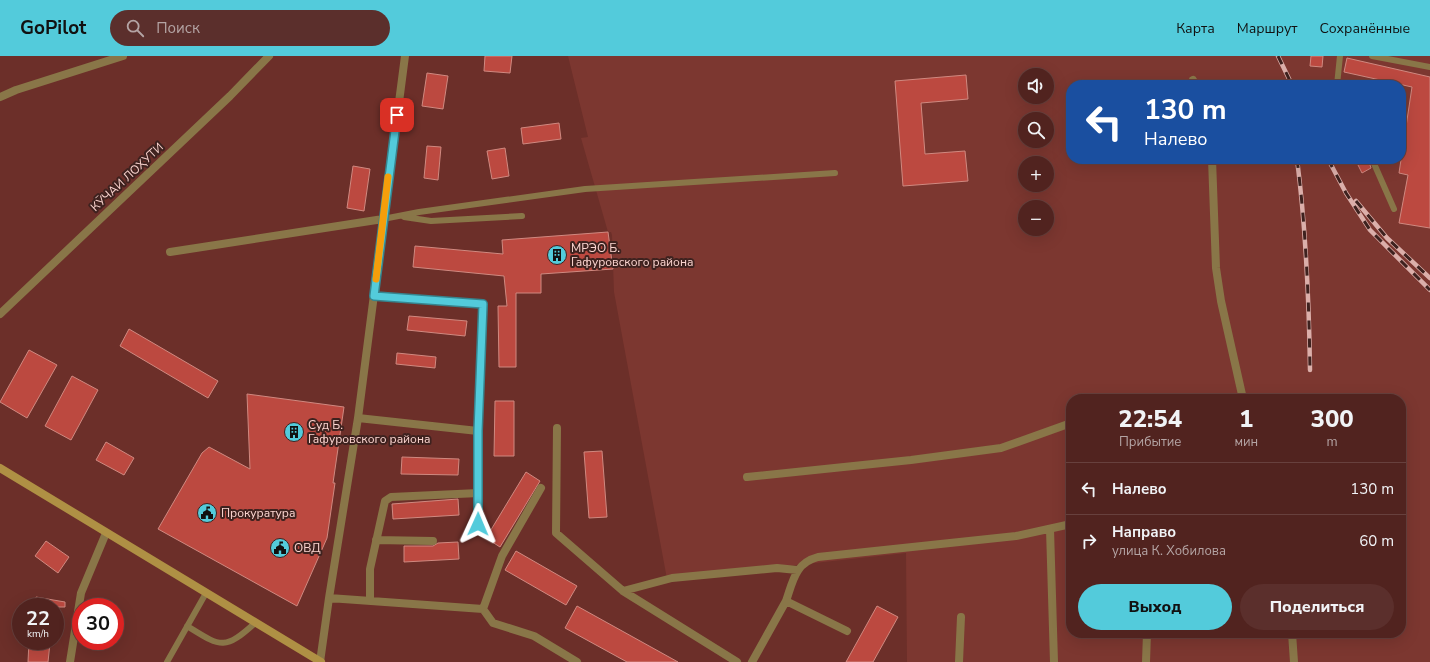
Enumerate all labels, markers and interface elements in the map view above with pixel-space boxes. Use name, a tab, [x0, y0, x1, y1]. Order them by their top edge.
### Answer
search box	[110, 10, 390, 46]
text: GoPilot	[20, 15, 86, 41]
icon: search	[124, 17, 146, 39]
text: Поиск	[156, 18, 200, 38]
text: Карта	[1176, 19, 1215, 38]
text: Маршрут	[1237, 19, 1298, 38]
text: Сохранённые	[1320, 19, 1410, 38]
map controls	[1018, 68, 1054, 236]
button: sound	[1018, 68, 1054, 104]
text: 130 m	[1144, 91, 1227, 129]
icon: left	[1078, 96, 1130, 148]
pin	[380, 98, 414, 132]
icon: arrive	[386, 104, 408, 126]
button: search	[1018, 112, 1054, 148]
text: Налево	[1144, 127, 1208, 151]
street label: КӮЧАИ ЛОҲУТИ	[87, 139, 167, 215]
button: +	[1018, 156, 1054, 192]
button: −	[1018, 200, 1054, 236]
place label: МРЭО Б. Гафуровского района	[571, 240, 693, 270]
building icon: МРЭО Б. Гафуровского района	[546, 244, 568, 266]
text: 22:54	[1118, 403, 1182, 435]
text: 1	[1239, 403, 1254, 435]
text: 300	[1310, 403, 1354, 435]
place label: Суд Б. Гафуровского района	[308, 417, 430, 447]
building icon: Суд Б. Гафуровского района	[283, 421, 305, 443]
text: Прибытие	[1119, 433, 1181, 451]
text: мин	[1234, 433, 1258, 451]
text: m	[1327, 433, 1338, 451]
icon: left	[1078, 478, 1100, 500]
text: Налево	[1112, 479, 1167, 499]
text: 130 m	[1350, 479, 1394, 499]
public building icon: Прокуратура	[196, 502, 218, 524]
position arrow	[457, 503, 499, 545]
place label: Прокуратура	[221, 505, 295, 521]
text: Направо	[1112, 522, 1176, 542]
icon: right	[1078, 530, 1100, 552]
text: 60 m	[1359, 531, 1394, 551]
public building icon: ОВД	[269, 537, 291, 559]
place label: ОВД	[294, 540, 321, 556]
text: улица К. Хобилова	[1112, 542, 1226, 560]
button: Выход	[1078, 584, 1232, 630]
button: Поделиться	[1240, 584, 1394, 630]
speed limit sign: 30	[72, 598, 124, 650]
text: 22	[26, 605, 50, 632]
text: km/h	[27, 627, 49, 641]

